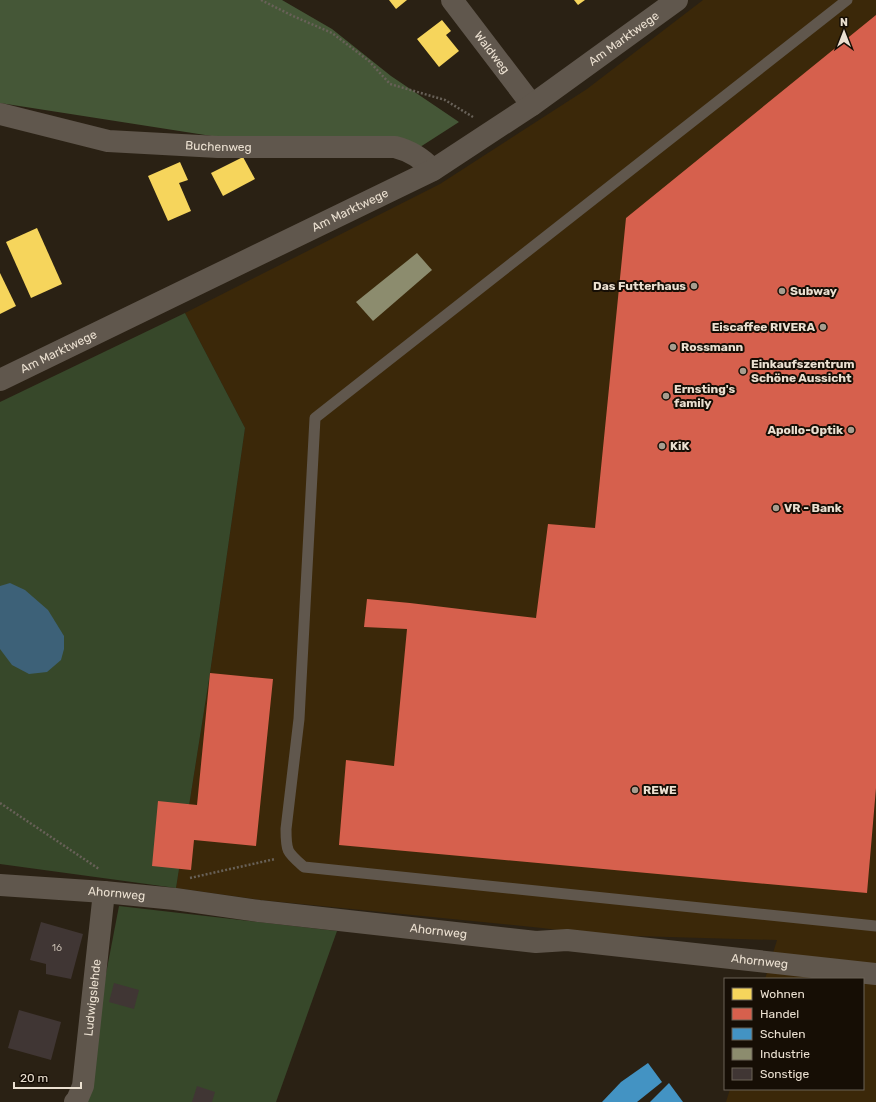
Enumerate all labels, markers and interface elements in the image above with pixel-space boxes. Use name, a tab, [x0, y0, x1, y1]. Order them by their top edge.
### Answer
street label: Am Marktwege	[586, 8, 662, 69]
north arrow	[824, 12, 864, 52]
text: N	[840, 16, 848, 29]
street label: Waldweg	[471, 29, 513, 76]
street label: Buchenweg	[185, 138, 252, 154]
street label: Am Marktwege	[309, 186, 391, 235]
place label: Das Futterhaus	[593, 279, 686, 293]
marker: Das Futterhaus	[689, 281, 699, 291]
place label: Subway	[790, 284, 837, 298]
marker: Subway	[777, 286, 787, 296]
place label: Eiscaffee RIVERA	[712, 320, 815, 334]
marker: Eiscaffee RIVERA	[818, 322, 828, 332]
street label: Am Marktwege	[18, 327, 99, 376]
place label: Rossmann	[681, 340, 744, 354]
marker: Rossmann	[668, 342, 678, 352]
place label: Einkaufszentrum Schöne Aussicht	[751, 357, 855, 385]
marker: Einkaufszentrum Schöne Aussicht	[738, 366, 748, 376]
place label: Ernsting's family	[674, 382, 735, 410]
marker: Ernsting's family	[661, 391, 671, 401]
place label: Apollo-Optik	[767, 423, 843, 437]
marker: Apollo-Optik	[846, 425, 856, 435]
place label: KiK	[670, 439, 689, 453]
marker: KiK	[657, 441, 667, 451]
place label: VR - Bank	[784, 501, 842, 515]
marker: VR - Bank	[771, 503, 781, 513]
place label: REWE	[643, 783, 677, 797]
marker: REWE	[630, 785, 640, 795]
street label: Ahornweg	[88, 884, 146, 903]
street label: Ahornweg	[409, 921, 468, 941]
house number: 16	[52, 942, 62, 954]
street label: Ahornweg	[730, 951, 789, 971]
street label: Ludwigslehde	[81, 958, 104, 1037]
legend	[724, 978, 864, 1090]
text: Wohnen	[760, 987, 805, 1001]
text: Handel	[760, 1007, 799, 1021]
text: Schulen	[760, 1027, 806, 1041]
text: Industrie	[760, 1047, 810, 1061]
scale bar	[14, 1064, 81, 1090]
text: Sonstige	[760, 1067, 809, 1081]
text: 20 m	[20, 1071, 48, 1085]

